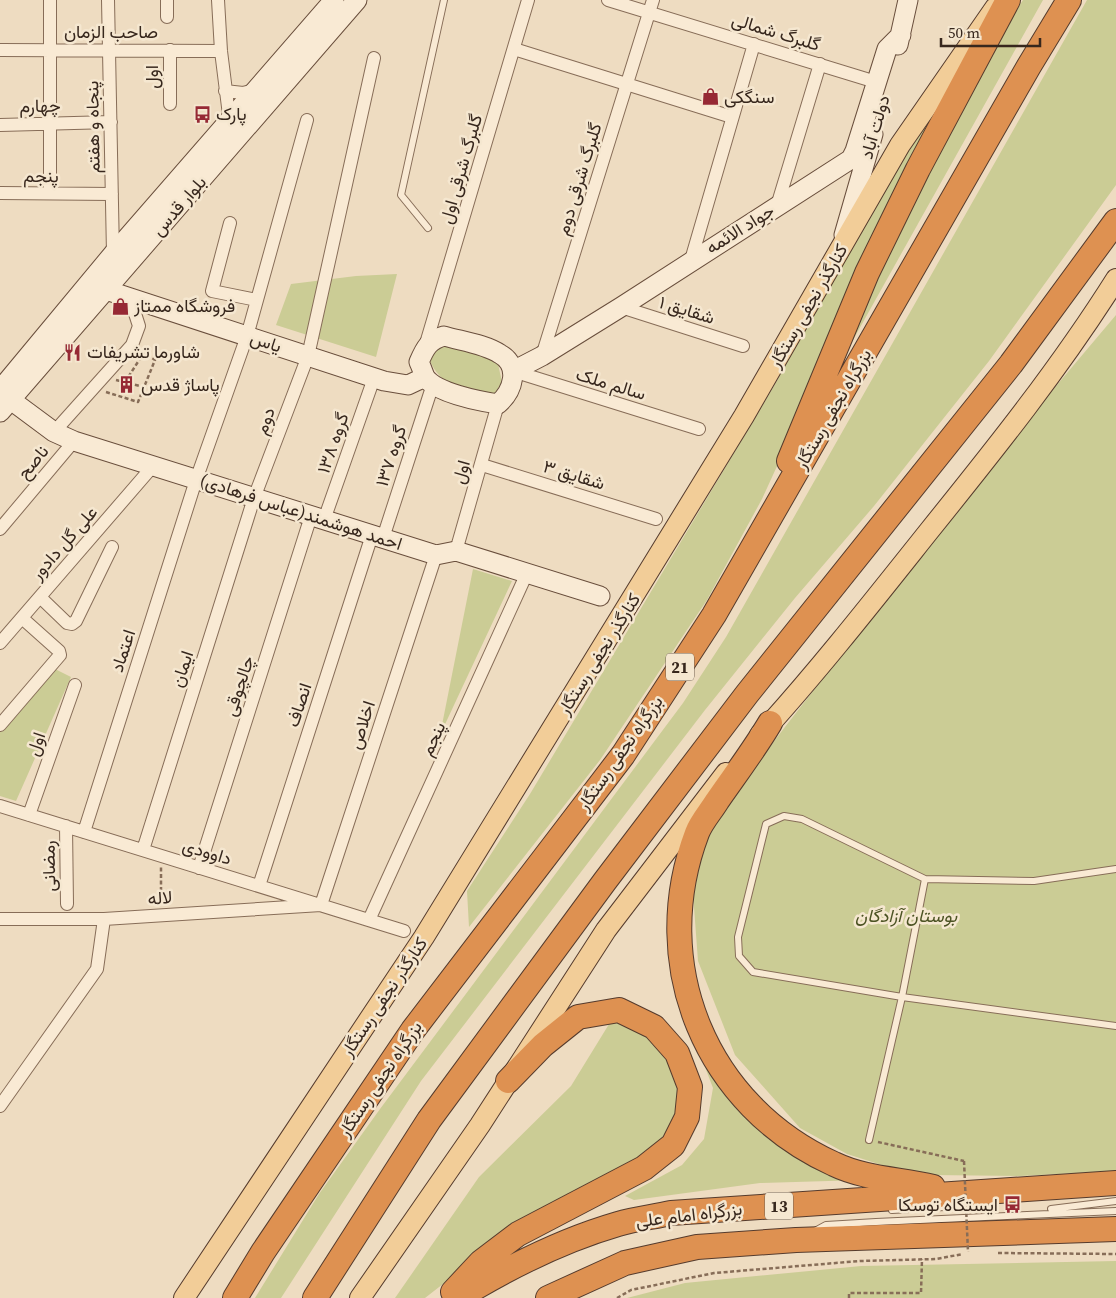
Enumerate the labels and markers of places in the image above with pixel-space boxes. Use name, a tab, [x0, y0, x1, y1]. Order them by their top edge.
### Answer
place label: سنگکی	[724, 84, 774, 109]
shop icon: سنگکی	[700, 87, 720, 107]
place label: پارک	[216, 101, 247, 126]
bus stop icon: پارک	[192, 104, 212, 124]
place label: فروشگاه ممتاز	[133, 293, 235, 318]
shop icon: فروشگاه ممتاز	[110, 296, 130, 316]
place label: شاورما تشریفات	[87, 339, 200, 364]
restaurant icon: شاورما تشریفات	[63, 342, 83, 362]
place label: پاساژ قدس	[141, 372, 220, 397]
building icon: پاساژ قدس	[117, 375, 137, 395]
place label: ایستگاه توسکا	[898, 1192, 998, 1217]
bus stop icon: ایستگاه توسکا	[1002, 1195, 1022, 1215]

